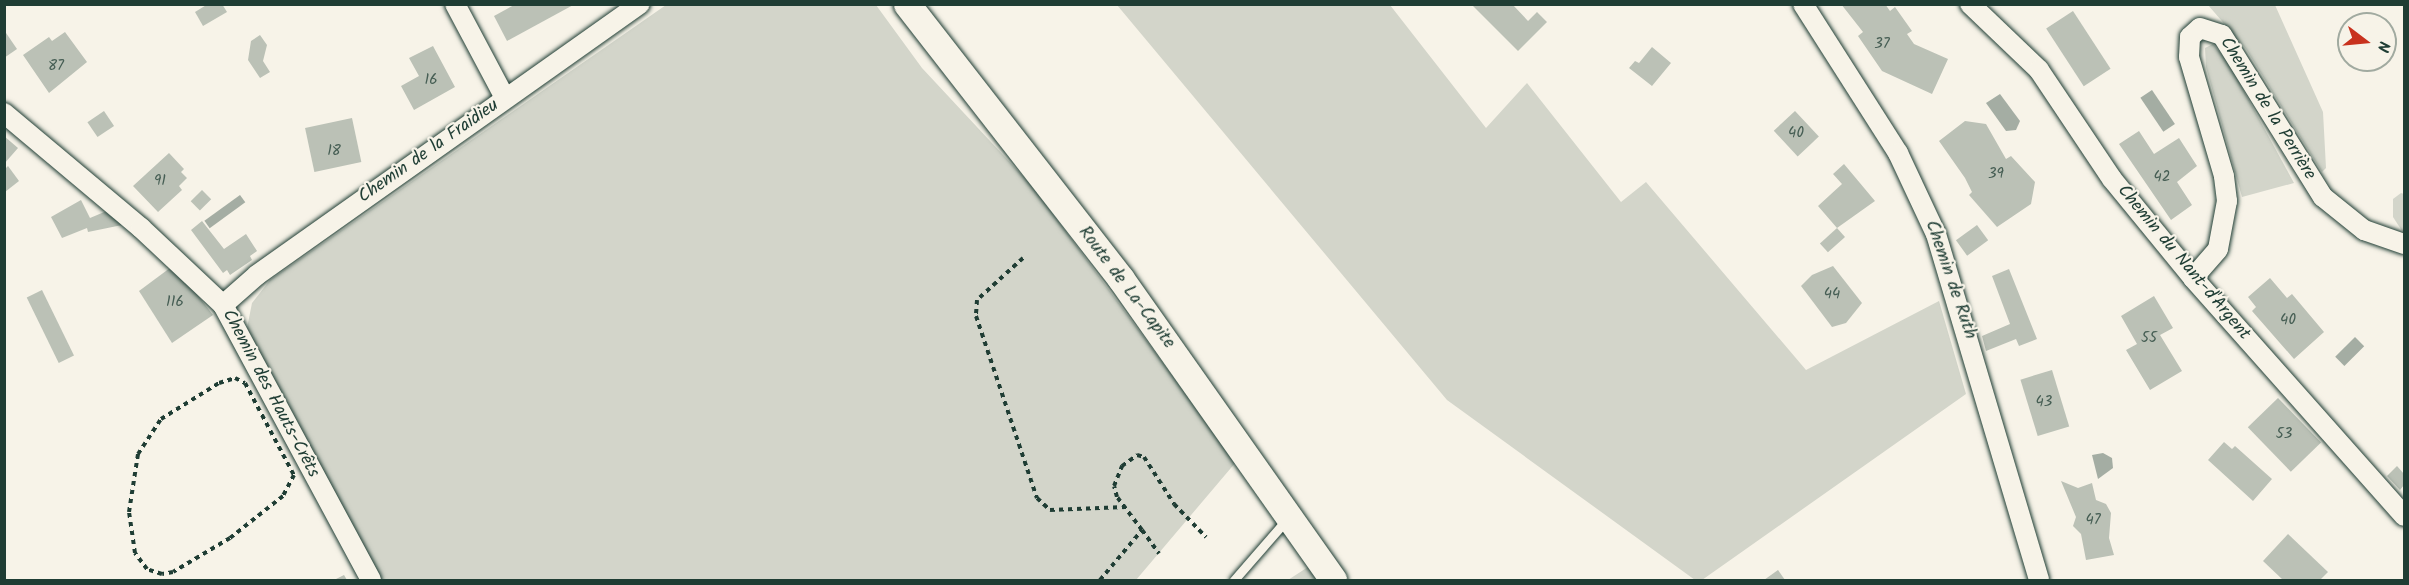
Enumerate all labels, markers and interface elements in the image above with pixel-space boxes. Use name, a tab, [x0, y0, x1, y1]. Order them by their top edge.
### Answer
north arrow	[2337, 12, 2397, 72]
street label: Chemin de la Perrière	[2214, 34, 2320, 184]
house number: 37	[1874, 36, 1890, 54]
text: N	[2369, 38, 2396, 55]
house number: 87	[48, 58, 64, 76]
house number: 16	[424, 72, 438, 90]
street label: Chemin de la Fraidieu	[355, 95, 503, 209]
house number: 40	[1788, 125, 1804, 143]
house number: 18	[327, 143, 341, 161]
house number: 39	[1988, 166, 2004, 184]
house number: 42	[2154, 169, 2170, 187]
house number: 91	[154, 173, 166, 191]
street label: Chemin du Nant-d'Argent	[2112, 181, 2254, 345]
street label: Chemin de Ruth	[1920, 218, 1980, 342]
street label: Route de La-Capite	[1073, 223, 1179, 353]
house number: 44	[1824, 286, 1840, 304]
house number: 116	[166, 294, 184, 312]
street label: Chemin des Hauts-Crêts	[217, 306, 323, 482]
house number: 40	[2280, 312, 2296, 330]
house number: 55	[2141, 330, 2157, 348]
house number: 43	[2036, 394, 2052, 412]
house number: 53	[2276, 426, 2292, 444]
house number: 47	[2085, 512, 2101, 530]

